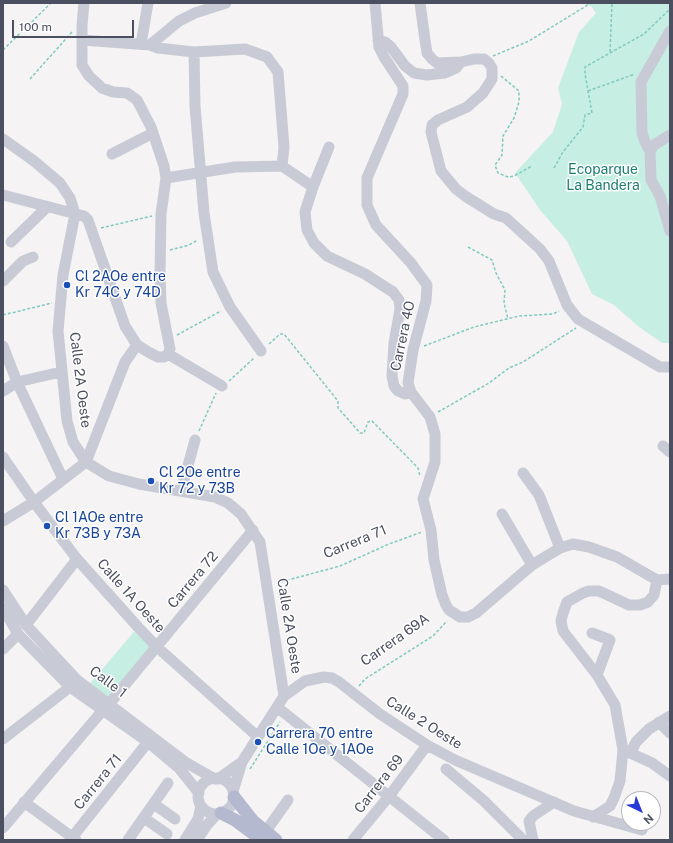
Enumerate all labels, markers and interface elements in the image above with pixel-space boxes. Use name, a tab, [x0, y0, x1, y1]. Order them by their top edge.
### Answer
scale bar	[14, 12, 136, 38]
text: 100 m	[19, 20, 52, 34]
park label: Ecoparque La Bandera	[566, 162, 640, 194]
place label: Cl 2AOe entre Kr 74C y 74D	[75, 269, 166, 302]
marker: Cl 2AOe entre Kr 74C y 74D	[62, 280, 72, 290]
street label: Carrera 4O	[387, 299, 419, 373]
street label: Calle 2A Oeste	[66, 331, 94, 429]
place label: Cl 2Oe entre Kr 72 y 73B	[159, 465, 241, 498]
marker: Cl 2Oe entre Kr 72 y 73B	[146, 476, 156, 486]
place label: Cl 1AOe entre Kr 73B y 73A	[55, 510, 143, 542]
marker: Cl 1AOe entre Kr 73B y 73A	[42, 521, 52, 531]
street label: Carrera 71	[321, 522, 389, 562]
street label: Carrera 72	[164, 548, 222, 612]
street label: Calle 1A Oeste	[93, 556, 169, 636]
street label: Calle 2A Oeste	[273, 577, 305, 675]
street label: Carrera 69A	[358, 610, 432, 670]
street label: Calle 1	[86, 663, 130, 701]
street label: Calle 2 Oeste	[383, 693, 465, 753]
place label: Carrera 70 entre Calle 1Oe y 1AOe	[266, 726, 374, 758]
marker: Carrera 70 entre Calle 1Oe y 1AOe	[253, 737, 263, 747]
street label: Carrera 71	[70, 751, 126, 813]
street label: Carrera 69	[351, 751, 407, 817]
north arrow	[621, 791, 661, 831]
text: N	[641, 812, 656, 826]

